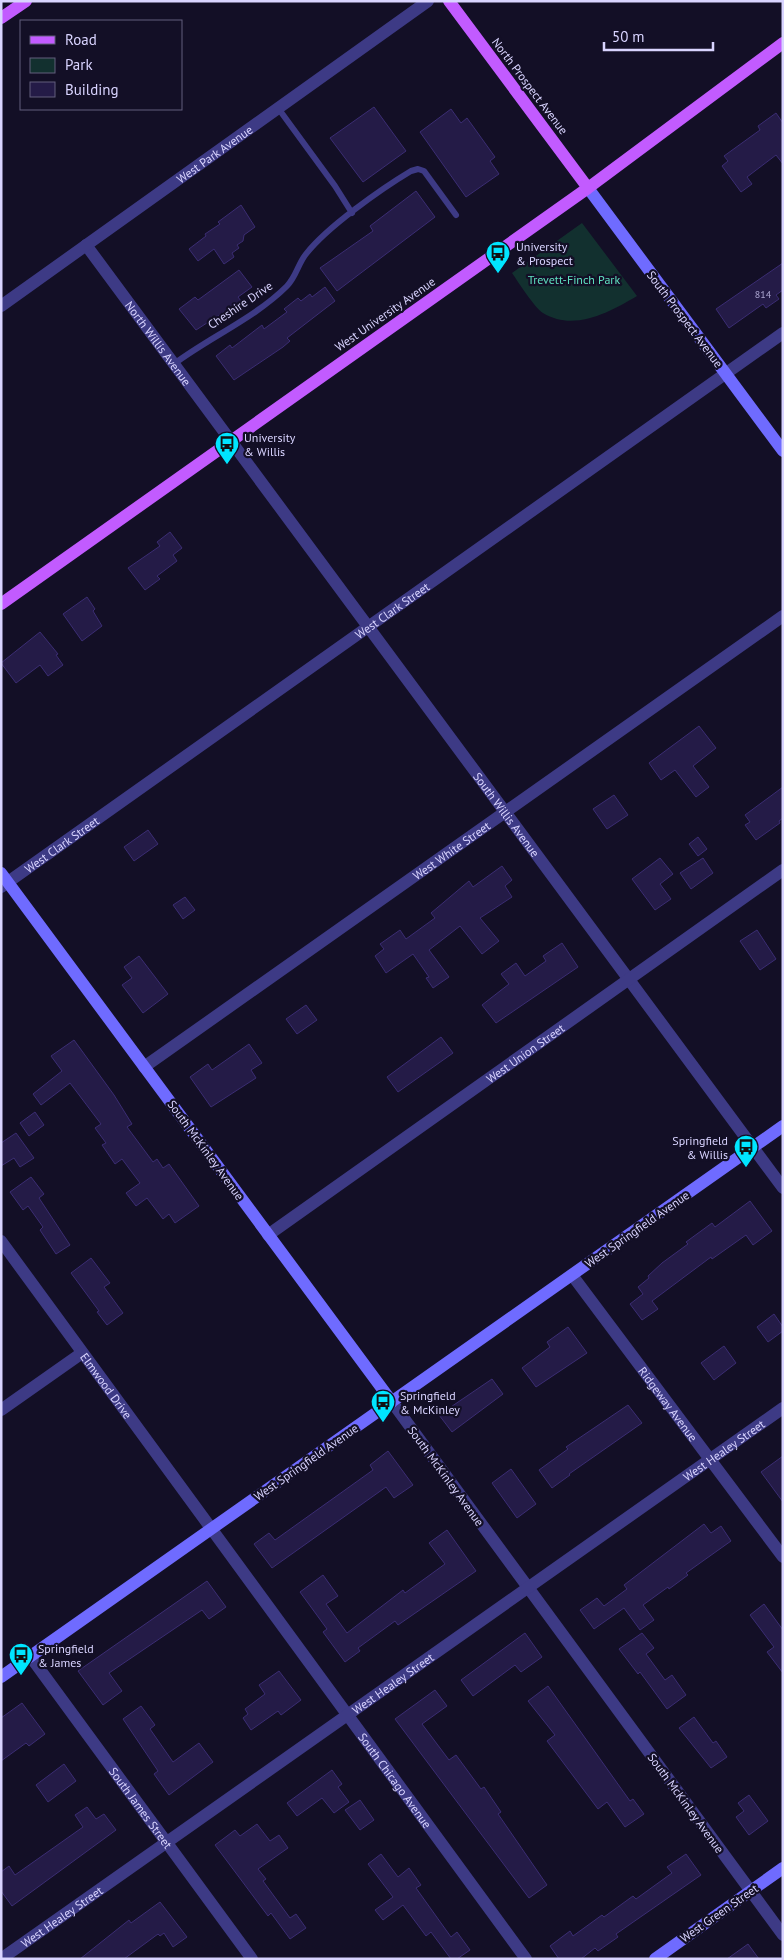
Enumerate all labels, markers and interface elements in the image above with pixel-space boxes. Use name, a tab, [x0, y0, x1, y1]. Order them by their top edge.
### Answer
legend	[20, 20, 182, 110]
scale bar	[604, 20, 713, 52]
text: 50 m	[612, 27, 645, 46]
text: Road	[65, 30, 97, 49]
street label: North Prospect Avenue	[489, 35, 571, 137]
text: Park	[65, 55, 93, 74]
text: Building	[65, 80, 119, 99]
street label: West Park Avenue	[173, 121, 255, 186]
place label: University & Prospect	[516, 239, 573, 268]
bus stop icon: University & Prospect	[485, 240, 511, 274]
street label: South Prospect Avenue	[644, 268, 726, 370]
park label: Trevett-Finch Park	[528, 272, 620, 287]
street label: West University Avenue	[332, 274, 438, 354]
street label: Cheshire Drive	[205, 278, 275, 332]
house number: 814	[755, 288, 772, 301]
street label: North Willis Avenue	[122, 298, 195, 388]
place label: University & Willis	[244, 430, 296, 459]
bus stop icon: University & Willis	[214, 431, 240, 465]
street label: West Clark Street	[352, 579, 432, 642]
street label: South Willis Avenue	[471, 769, 543, 860]
street label: West Clark Street	[21, 813, 101, 876]
street label: West White Street	[410, 818, 493, 883]
street label: West Union Street	[483, 1020, 567, 1086]
street label: South McKinley Avenue	[165, 1097, 247, 1203]
place label: Springfield & Willis	[672, 1133, 728, 1162]
bus stop icon: Springfield & Willis	[733, 1134, 759, 1168]
street label: West Springfield Avenue	[582, 1187, 692, 1271]
street label: Elmwood Drive	[78, 1350, 136, 1421]
street label: Ridgeway Avenue	[636, 1364, 701, 1444]
place label: Springfield & McKinley	[400, 1388, 460, 1417]
bus stop icon: Springfield & McKinley	[370, 1389, 396, 1423]
street label: West Healey Street	[680, 1416, 767, 1484]
street label: West Springfield Avenue	[251, 1420, 361, 1504]
street label: South McKinley Avenue	[405, 1423, 487, 1529]
place label: Springfield & James	[38, 1641, 94, 1670]
bus stop icon: Springfield & James	[8, 1642, 34, 1676]
street label: West Healey Street	[349, 1649, 436, 1717]
street label: South Chicago Avenue	[355, 1730, 435, 1831]
street label: South McKinley Avenue	[645, 1750, 727, 1856]
street label: South James Street	[106, 1764, 176, 1851]
street label: West Green Street	[677, 1881, 761, 1945]
street label: West Healey Street	[18, 1882, 105, 1950]

